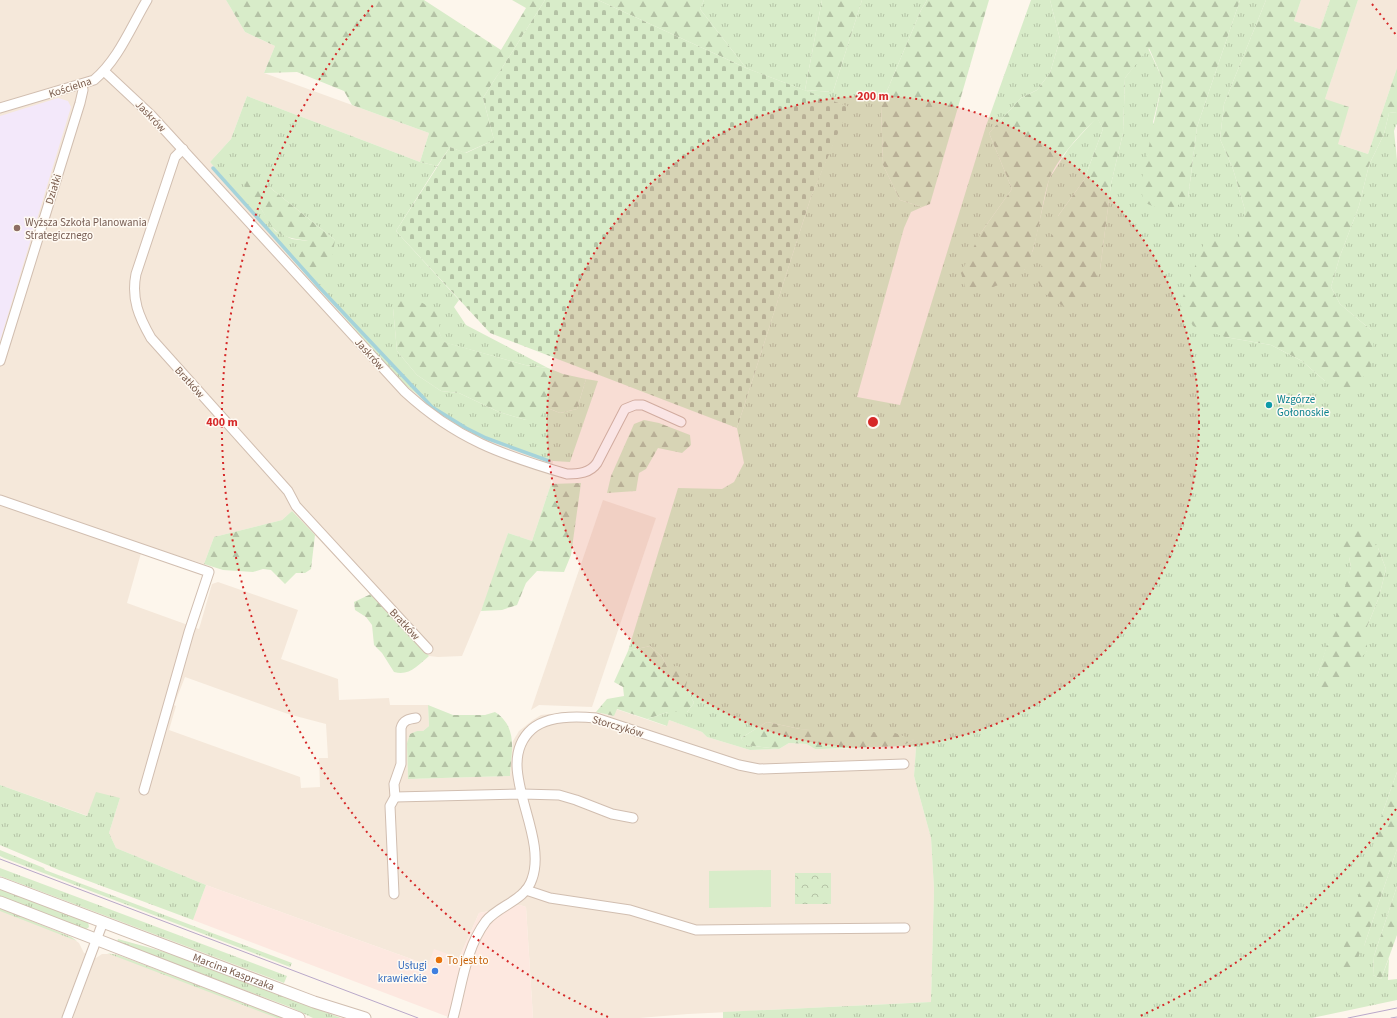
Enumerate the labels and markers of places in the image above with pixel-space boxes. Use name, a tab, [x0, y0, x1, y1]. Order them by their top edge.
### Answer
place label: Wyższa Szkoła Planowania Strategicznego	[25, 215, 147, 243]
marker: Wyższa Szkoła Planowania Strategicznego	[12, 223, 22, 233]
place label: Wzgórze Gołonoskie	[1277, 392, 1330, 420]
marker: Wzgórze Gołonoskie	[1264, 400, 1274, 410]
centre of rings	[866, 415, 880, 429]
place label: To jest to	[447, 953, 488, 968]
marker: To jest to	[434, 955, 444, 965]
place label: Usługi krawieckie	[378, 958, 428, 986]
marker: Usługi krawieckie	[430, 966, 440, 976]

